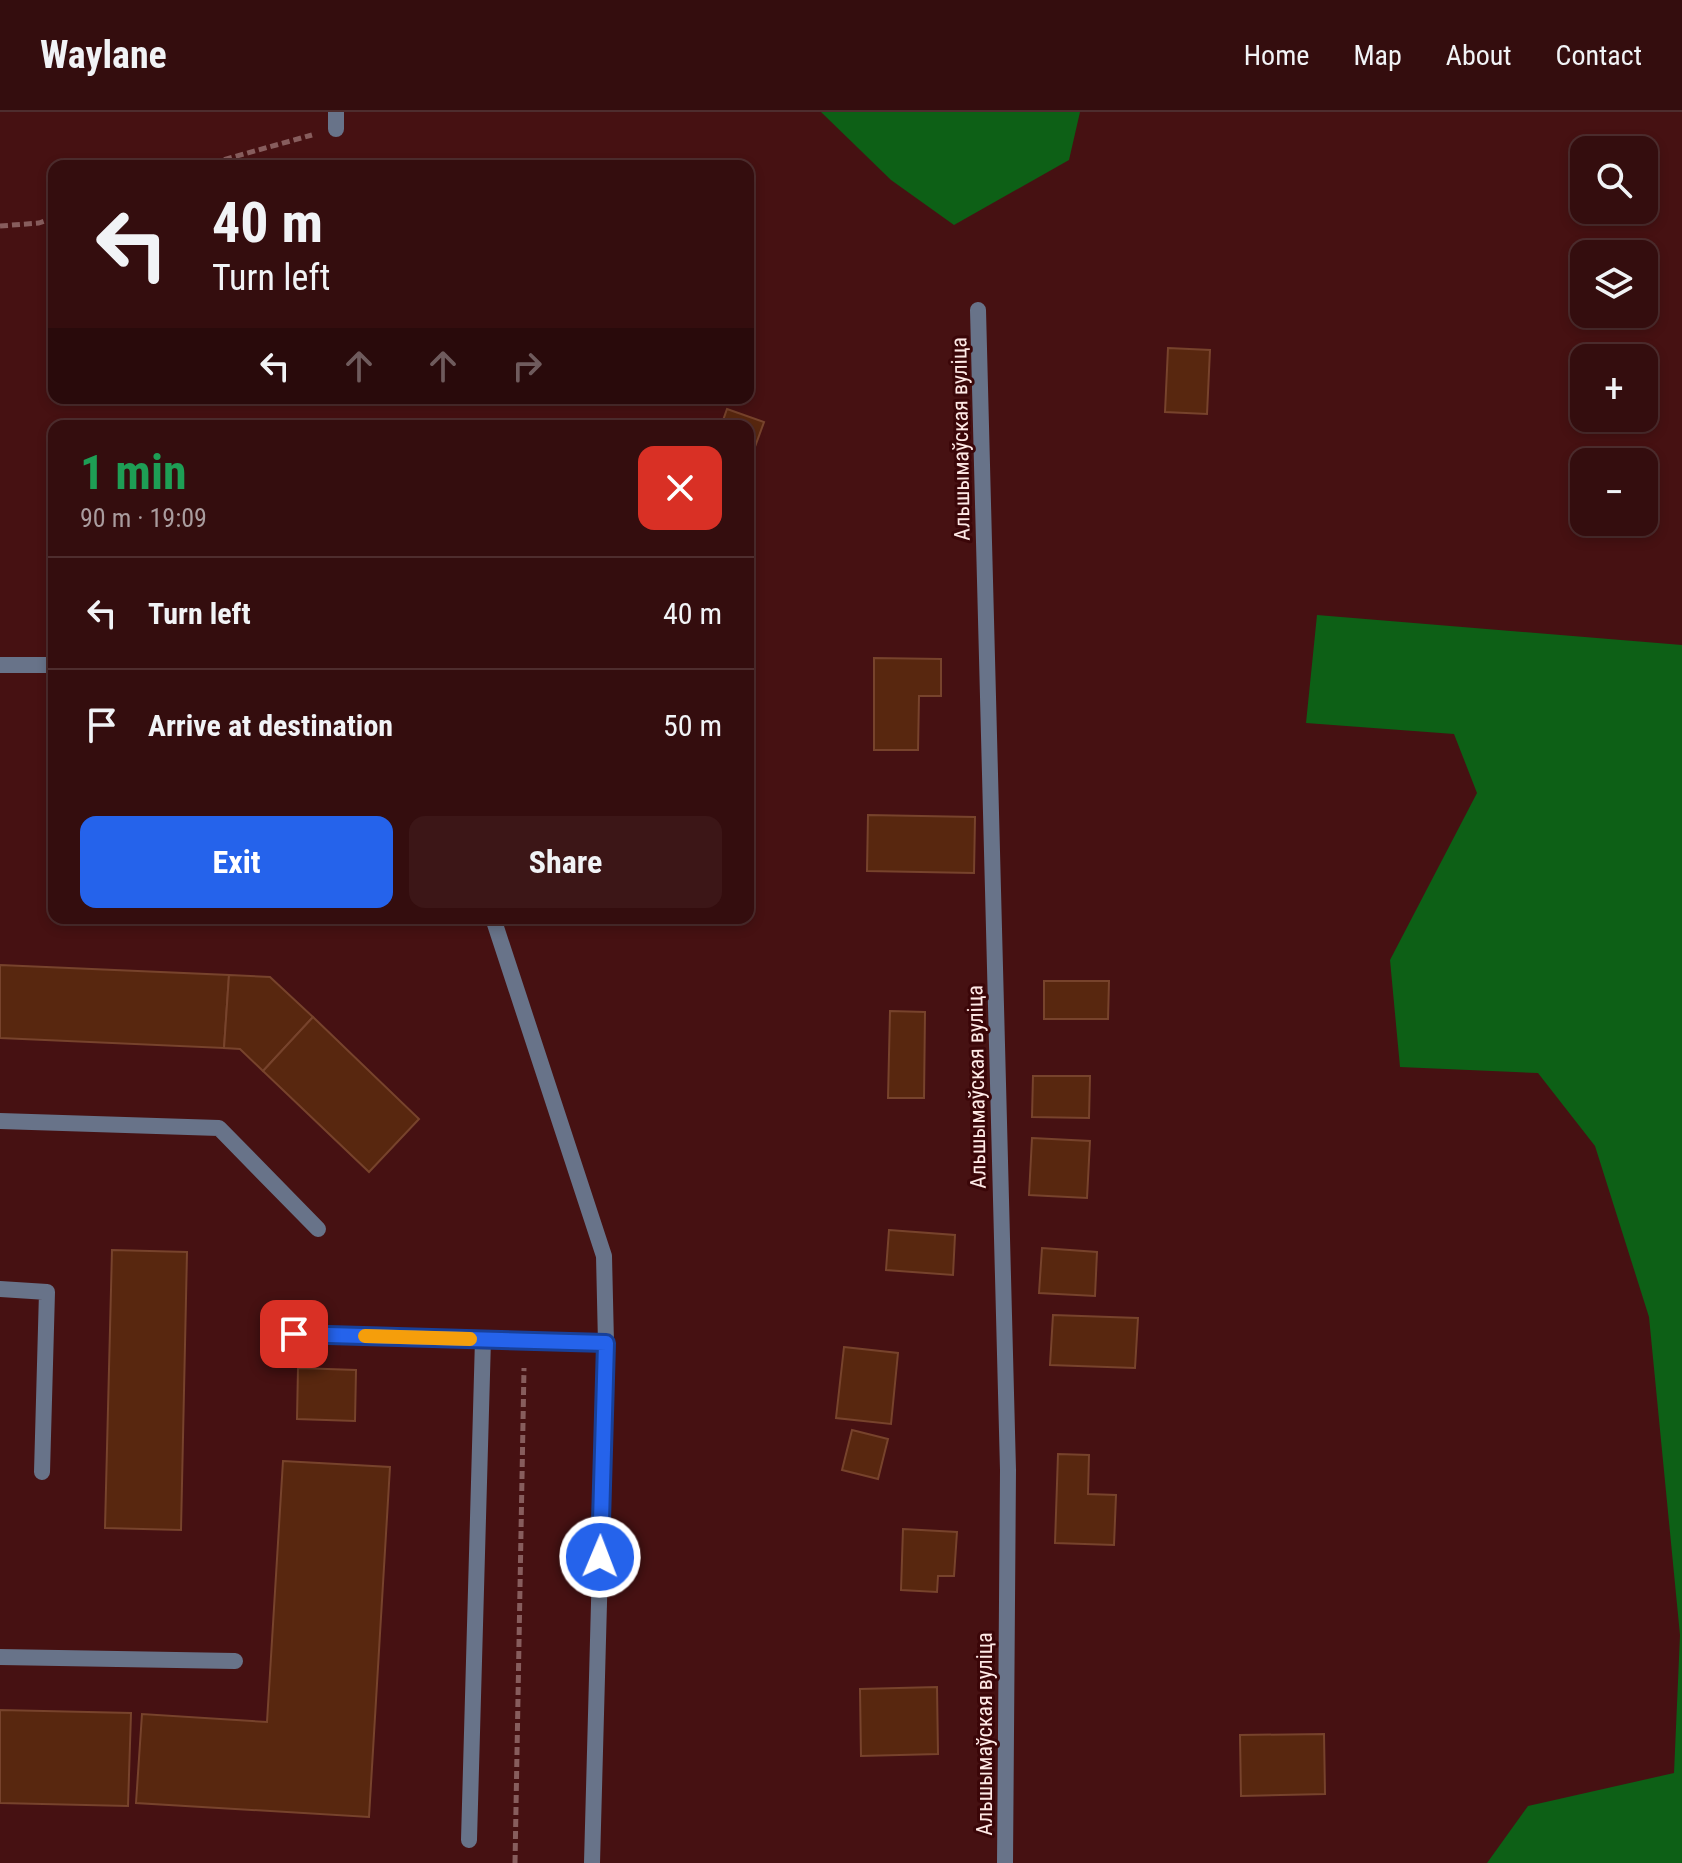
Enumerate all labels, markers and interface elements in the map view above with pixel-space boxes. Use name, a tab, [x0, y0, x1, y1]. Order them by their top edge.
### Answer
text: Waylane	[40, 33, 167, 77]
text: Home	[1244, 39, 1309, 72]
text: Map	[1353, 39, 1402, 72]
text: About	[1446, 39, 1512, 72]
text: Contact	[1556, 39, 1642, 72]
map controls	[1570, 136, 1658, 536]
button: search	[1570, 136, 1658, 224]
text: 40 m	[212, 190, 323, 256]
icon: left	[80, 192, 184, 296]
button: layers	[1570, 240, 1658, 328]
text: Turn left	[212, 257, 330, 299]
street label: Альшымаўская вуліца	[946, 337, 975, 541]
icon: left	[253, 344, 297, 388]
icon: ahead	[337, 344, 381, 388]
icon: ahead	[421, 344, 465, 388]
icon: right	[505, 344, 549, 388]
button: +	[1570, 344, 1658, 432]
text: 1 min	[80, 444, 187, 501]
button: close	[638, 446, 722, 530]
button: −	[1570, 448, 1658, 536]
text: 90 m · 19:09	[80, 503, 207, 533]
icon: left	[80, 591, 124, 635]
text: Turn left	[148, 596, 251, 631]
text: 40 m	[663, 596, 722, 631]
icon: arrive	[80, 703, 124, 747]
text: Arrive at destination	[148, 708, 393, 743]
text: 50 m	[663, 708, 722, 743]
button: Exit	[80, 816, 393, 908]
button: Share	[409, 816, 722, 908]
street label: Альшымаўская вуліца	[962, 985, 991, 1189]
pin	[260, 1300, 328, 1368]
icon: arrive	[272, 1312, 316, 1356]
position arrow	[558, 1515, 642, 1599]
street label: Альшымаўская вуліца	[972, 1632, 997, 1836]

